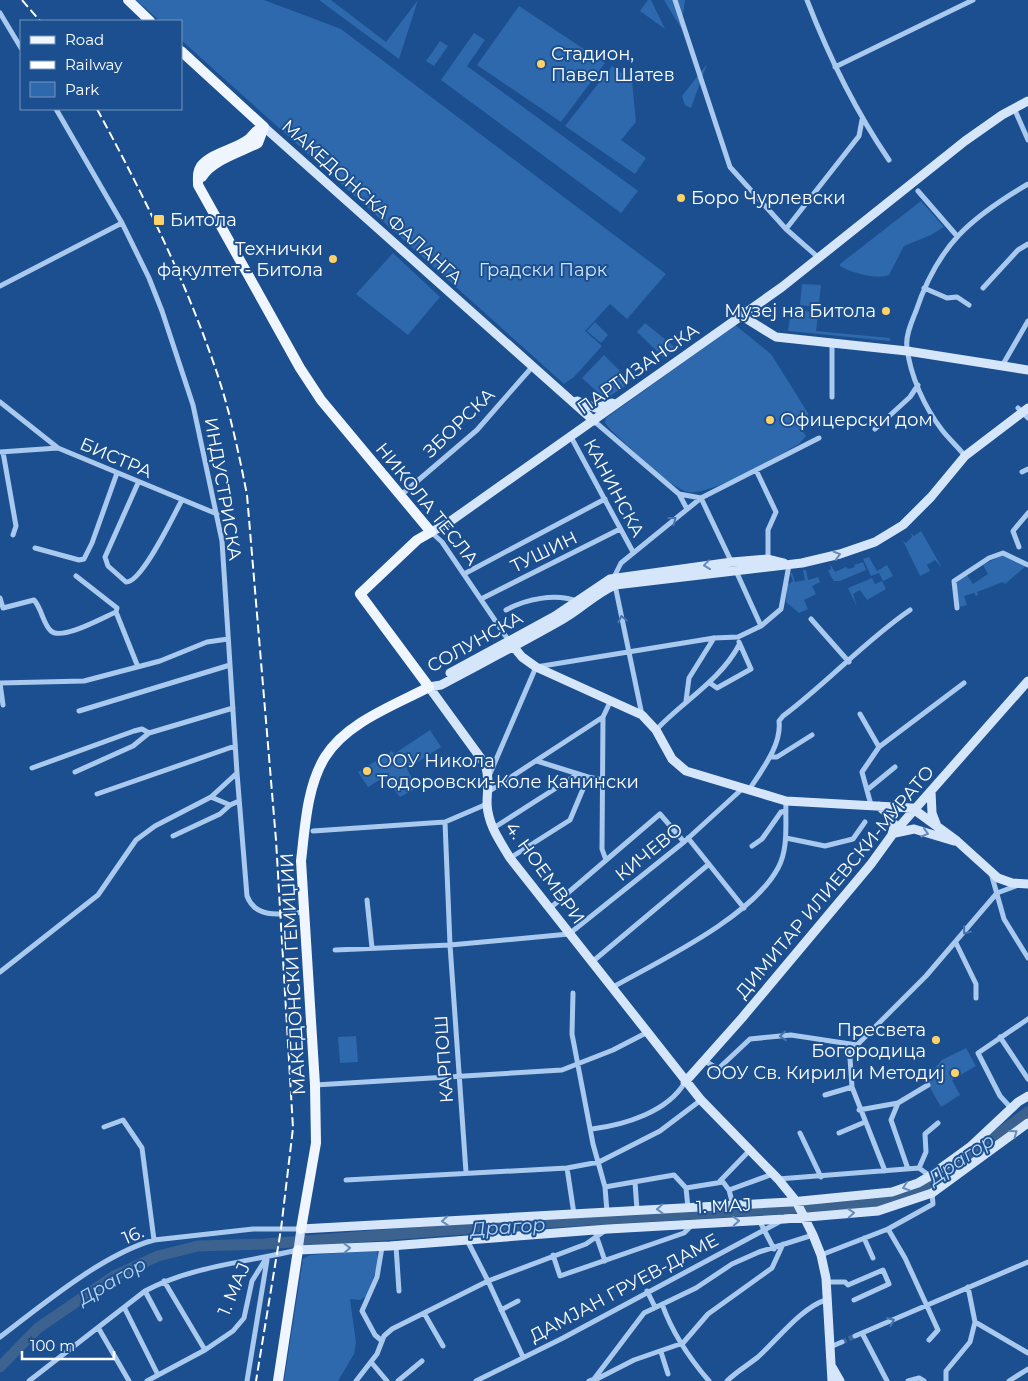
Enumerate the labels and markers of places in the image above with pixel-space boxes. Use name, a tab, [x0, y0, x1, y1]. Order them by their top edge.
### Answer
place label: Стадион, Павел Шатев	[551, 43, 675, 86]
marker: Стадион, Павел Шатев	[535, 58, 547, 70]
place label: Боро Чурлевски	[691, 187, 846, 209]
marker: Боро Чурлевски	[675, 192, 687, 204]
place label: Битола	[170, 209, 237, 231]
marker: Битола	[152, 213, 166, 227]
place label: Технички факултет - Битола	[157, 238, 323, 281]
marker: Технички факултет - Битола	[327, 253, 339, 265]
place label: Музеј на Битола	[724, 300, 876, 322]
marker: Музеј на Битола	[880, 305, 892, 317]
place label: Офицерски дом	[780, 409, 933, 431]
marker: Офицерски дом	[764, 414, 776, 426]
place label: ООУ Никола Тодоровски-Коле Канински	[377, 750, 639, 793]
marker: ООУ Никола Тодоровски-Коле Канински	[361, 765, 373, 777]
place label: Пресвета Богородица	[811, 1019, 926, 1062]
marker: Пресвета Богородица	[930, 1034, 942, 1046]
place label: ООУ Св. Кирил и Методиј	[706, 1062, 945, 1084]
marker: ООУ Св. Кирил и Методиј	[949, 1067, 961, 1079]

